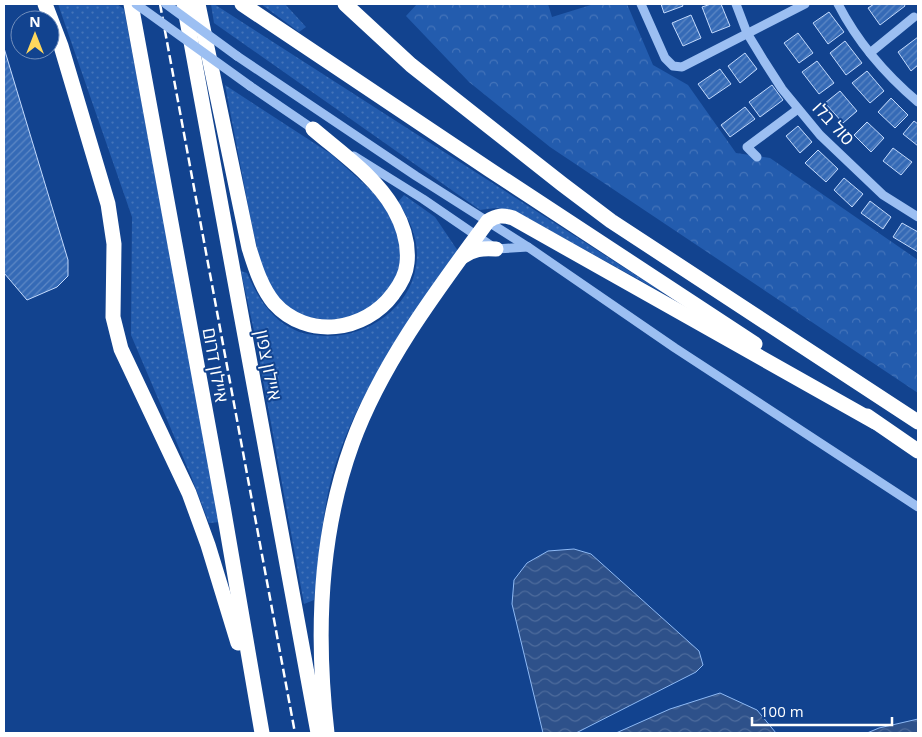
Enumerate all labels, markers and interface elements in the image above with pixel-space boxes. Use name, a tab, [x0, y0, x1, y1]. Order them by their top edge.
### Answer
north arrow	[10, 10, 60, 60]
text: N	[29, 12, 41, 31]
street label: סול בלו	[808, 96, 860, 150]
street label: איילון דרום	[198, 326, 234, 404]
street label: איילון צפון	[250, 328, 288, 402]
scale bar	[752, 694, 892, 726]
text: 100 m	[760, 701, 804, 721]

